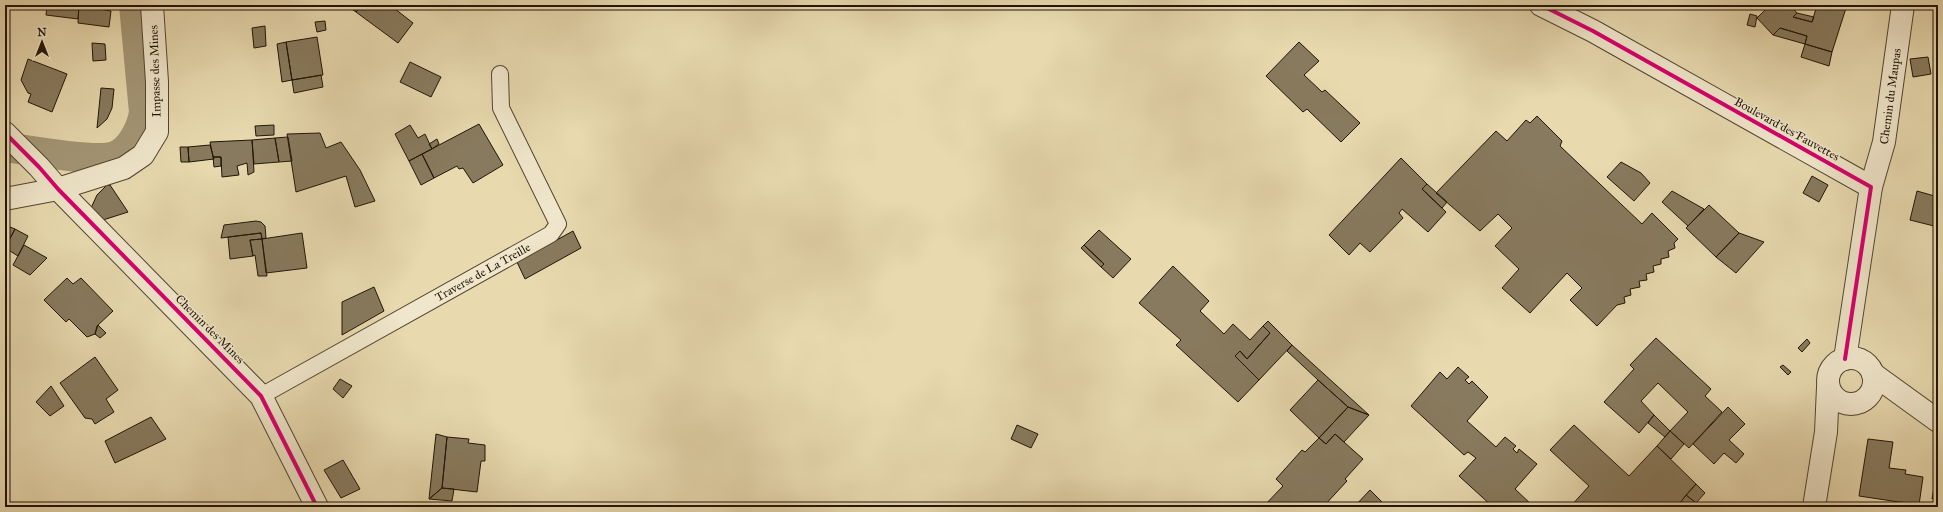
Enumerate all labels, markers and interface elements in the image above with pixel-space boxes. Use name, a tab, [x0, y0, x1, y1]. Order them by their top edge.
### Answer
north arrow	[22, 22, 62, 62]
street label: Impasse des Mines	[146, 25, 164, 117]
text: N	[37, 26, 47, 39]
street label: Chemin du Maupas	[1877, 47, 1904, 145]
street label: Boulevard des Fauvettes	[1732, 94, 1842, 164]
street label: Traverse de La Treille	[433, 240, 533, 304]
street label: Chemin des Mines	[173, 292, 247, 366]

